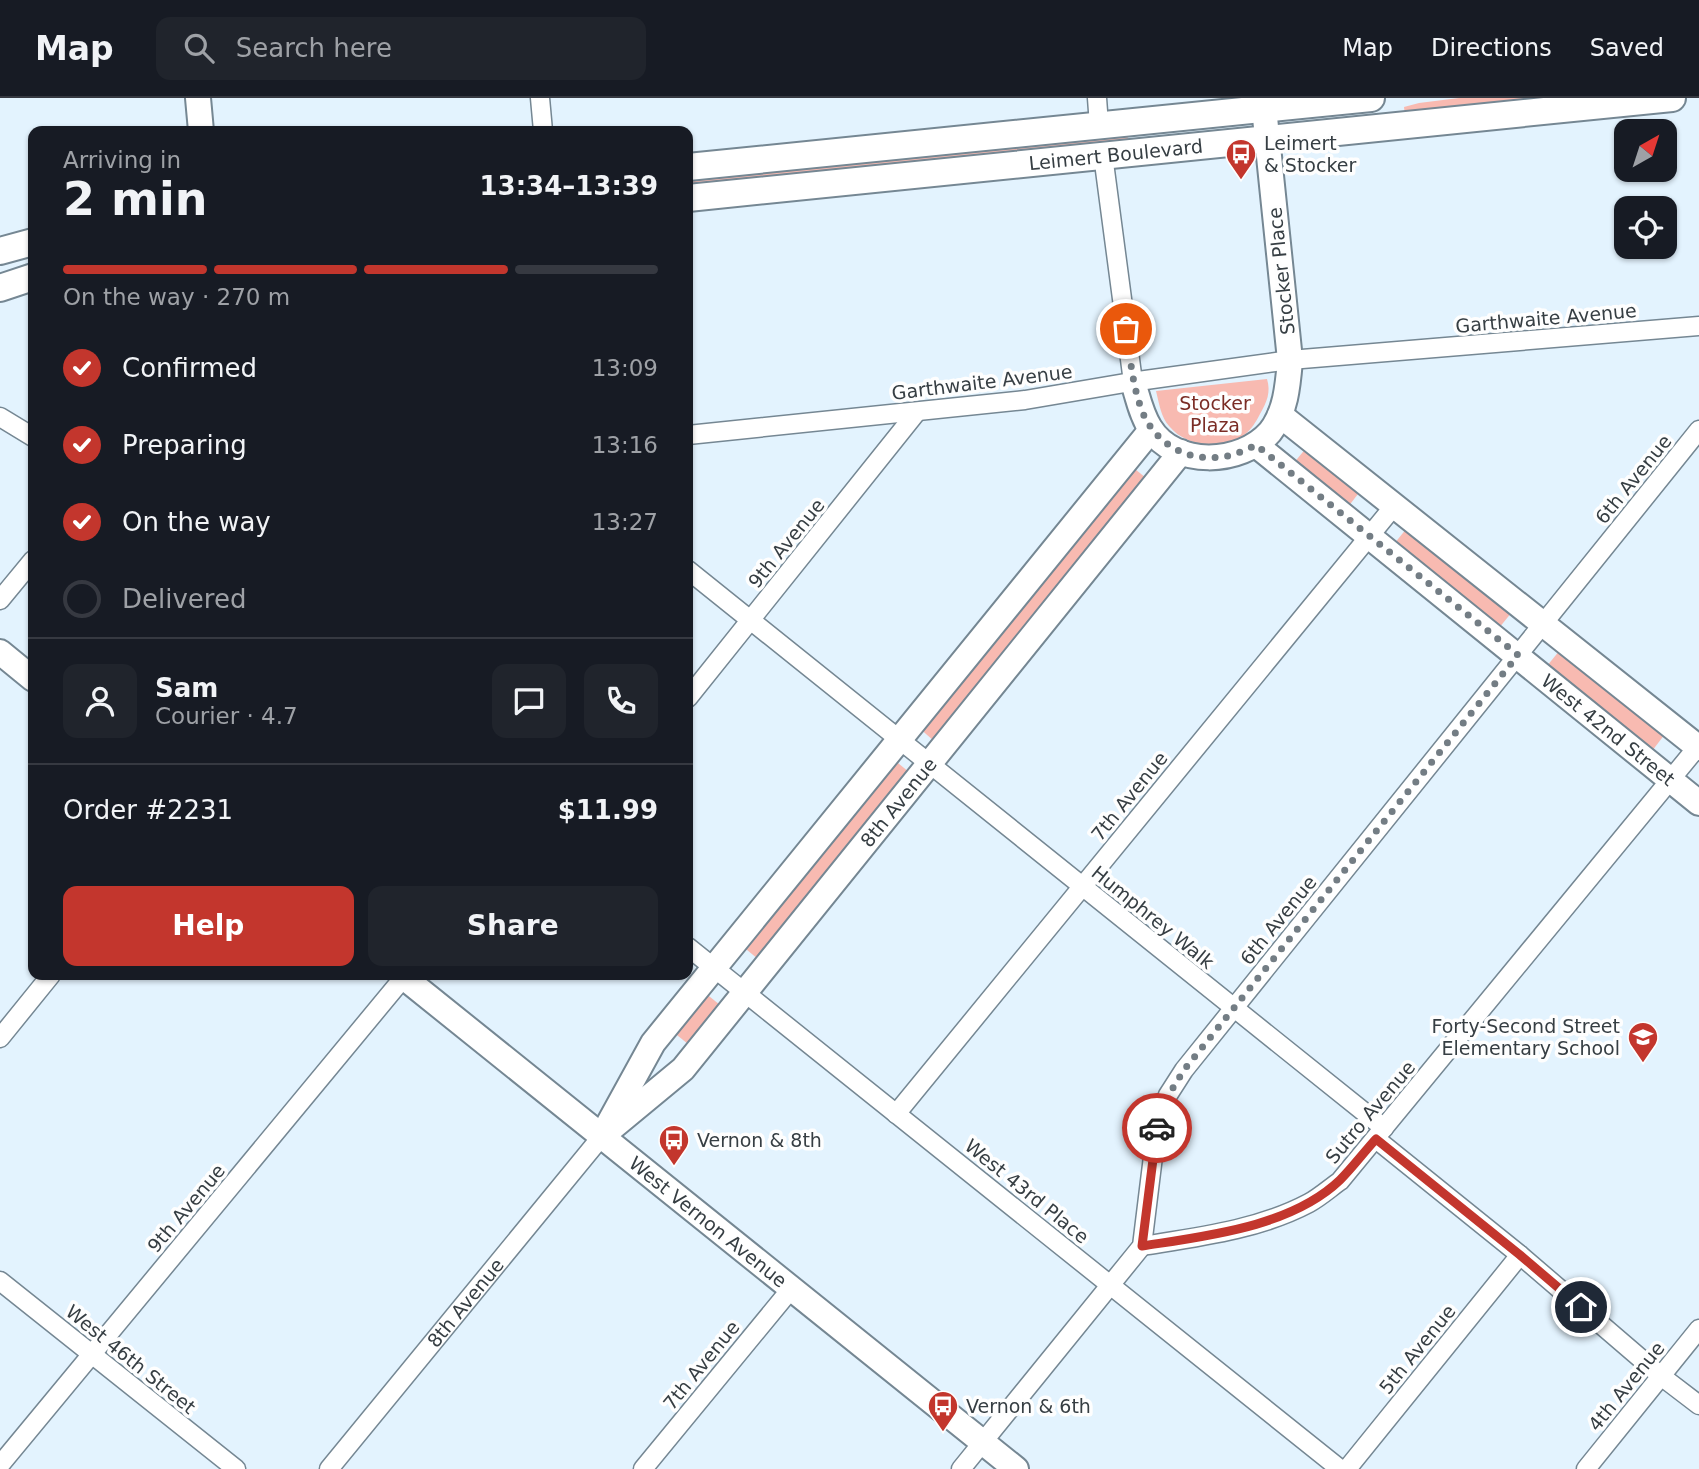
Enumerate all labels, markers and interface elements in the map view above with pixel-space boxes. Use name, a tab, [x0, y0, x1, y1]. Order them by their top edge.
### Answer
search box	[156, 17, 646, 80]
text: Map	[35, 29, 114, 68]
icon: search	[180, 29, 218, 67]
text: Search here	[236, 33, 392, 63]
text: Map	[1342, 34, 1393, 62]
text: Directions	[1431, 34, 1552, 62]
text: Saved	[1590, 34, 1664, 62]
north arrow	[1614, 119, 1676, 182]
map controls	[1614, 119, 1677, 259]
place label: Leimert & Stocker	[1264, 132, 1356, 176]
street label: Leimert Boulevard	[1028, 135, 1204, 174]
bus stop icon: Leimert & Stocker	[1224, 137, 1258, 181]
text: Arriving in	[63, 147, 181, 173]
text: 13:34–13:39	[479, 171, 658, 201]
text: 2 min	[63, 172, 207, 226]
button: locate	[1614, 196, 1677, 259]
street label: Stocker Place	[1263, 206, 1299, 336]
text: On the way · 270 m	[63, 284, 290, 310]
pin	[1096, 299, 1156, 359]
street label: Garthwaite Avenue	[1454, 299, 1638, 337]
icon: bag	[1107, 310, 1145, 348]
icon: check	[63, 349, 101, 387]
text: Confirmed	[122, 353, 257, 383]
text: 13:09	[592, 355, 658, 381]
street label: Garthwaite Avenue	[890, 360, 1074, 404]
park label: Stocker Plaza	[1179, 392, 1251, 436]
icon: check	[63, 426, 101, 464]
text: Preparing	[122, 430, 247, 460]
street label: 6th Avenue	[1590, 430, 1676, 528]
text: 13:16	[592, 432, 658, 458]
street label: 9th Avenue	[743, 494, 829, 592]
icon: check	[63, 503, 101, 541]
text: On the way	[122, 507, 271, 537]
text: 13:27	[592, 509, 658, 535]
text: Delivered	[122, 584, 246, 614]
button: person	[63, 664, 137, 738]
button: chat	[492, 664, 566, 738]
button: phone	[584, 664, 658, 738]
street label: West 42nd Street	[1537, 669, 1679, 790]
text: Sam	[155, 673, 218, 703]
text: Courier · 4.7	[155, 703, 298, 729]
street label: 7th Avenue	[1086, 747, 1172, 845]
street label: 8th Avenue	[856, 753, 941, 851]
text: Order #2231	[63, 795, 233, 825]
text: $11.99	[558, 795, 658, 825]
street label: Humphrey Walk	[1087, 861, 1219, 973]
street label: 6th Avenue	[1235, 871, 1321, 969]
button: Help	[63, 886, 354, 966]
button: Share	[368, 886, 658, 966]
place label: Forty-Second Street Elementary School	[1431, 1015, 1620, 1059]
school or university icon: Forty-Second Street Elementary School	[1626, 1020, 1660, 1064]
street label: Sutro Avenue	[1321, 1056, 1419, 1168]
courier	[1122, 1093, 1192, 1163]
icon: car	[1138, 1109, 1176, 1147]
bus stop icon: Vernon & 8th	[657, 1123, 691, 1167]
place label: Vernon & 8th	[697, 1129, 822, 1151]
street label: West 43rd Place	[961, 1134, 1093, 1248]
street label: West Vernon Avenue	[625, 1152, 791, 1292]
street label: 9th Avenue	[143, 1159, 229, 1257]
street label: 8th Avenue	[422, 1254, 508, 1352]
pin	[1551, 1277, 1611, 1337]
icon: home	[1562, 1288, 1600, 1326]
street label: West 46th Street	[62, 1300, 200, 1418]
street label: 5th Avenue	[1374, 1300, 1460, 1398]
street label: 7th Avenue	[658, 1316, 744, 1414]
street label: 4th Avenue	[1583, 1337, 1669, 1435]
bus stop icon: Vernon & 6th	[926, 1389, 960, 1433]
place label: Vernon & 6th	[966, 1395, 1091, 1417]

